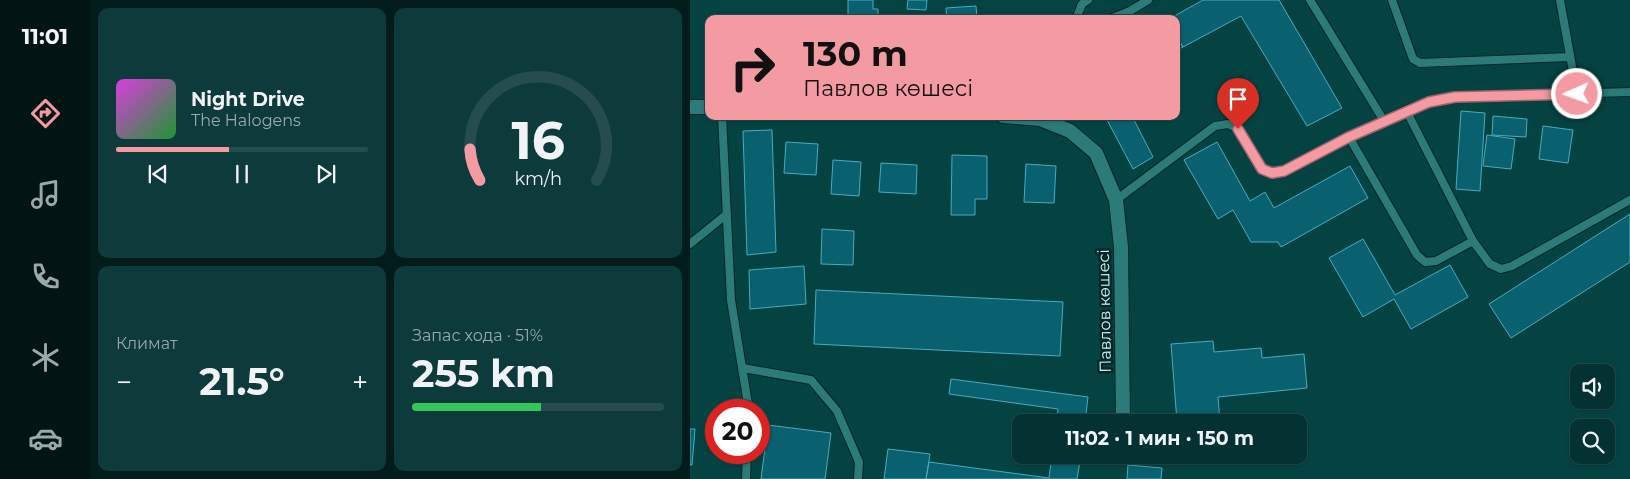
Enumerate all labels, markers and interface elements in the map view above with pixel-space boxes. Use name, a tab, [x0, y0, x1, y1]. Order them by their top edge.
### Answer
text: 11:01	[22, 23, 68, 50]
text: 130 m	[803, 32, 908, 75]
icon: right	[720, 35, 785, 100]
position arrow	[1550, 67, 1602, 119]
text: Павлов көшесі	[803, 75, 973, 102]
pin	[1217, 78, 1259, 129]
icon: arrive	[1224, 85, 1252, 113]
text: Night Drive	[191, 88, 305, 111]
icon: directions	[28, 96, 63, 131]
text: 16	[511, 109, 565, 172]
text: The Halogens	[191, 111, 301, 130]
icon: previous	[144, 160, 172, 188]
icon: pause	[228, 160, 256, 188]
icon: next	[312, 160, 340, 188]
text: km/h	[514, 168, 562, 189]
icon: music	[28, 177, 63, 212]
street label: Павлов көшесі	[1094, 249, 1115, 373]
icon: phone	[28, 259, 63, 294]
text: Запас хода · 51%	[412, 326, 543, 345]
text: Климат	[116, 334, 178, 353]
icon: climate	[28, 340, 63, 375]
text: 255 km	[412, 350, 555, 397]
text: 21.5°	[199, 358, 285, 405]
map controls	[1570, 364, 1615, 464]
button: sound	[1570, 364, 1615, 409]
text: −	[116, 365, 132, 399]
text: +	[352, 365, 368, 399]
speed limit sign: 20	[705, 399, 770, 464]
button: search	[1570, 419, 1615, 464]
icon: car	[28, 421, 63, 456]
text: 11:02 · 1 мин · 150 m	[1065, 427, 1254, 450]

